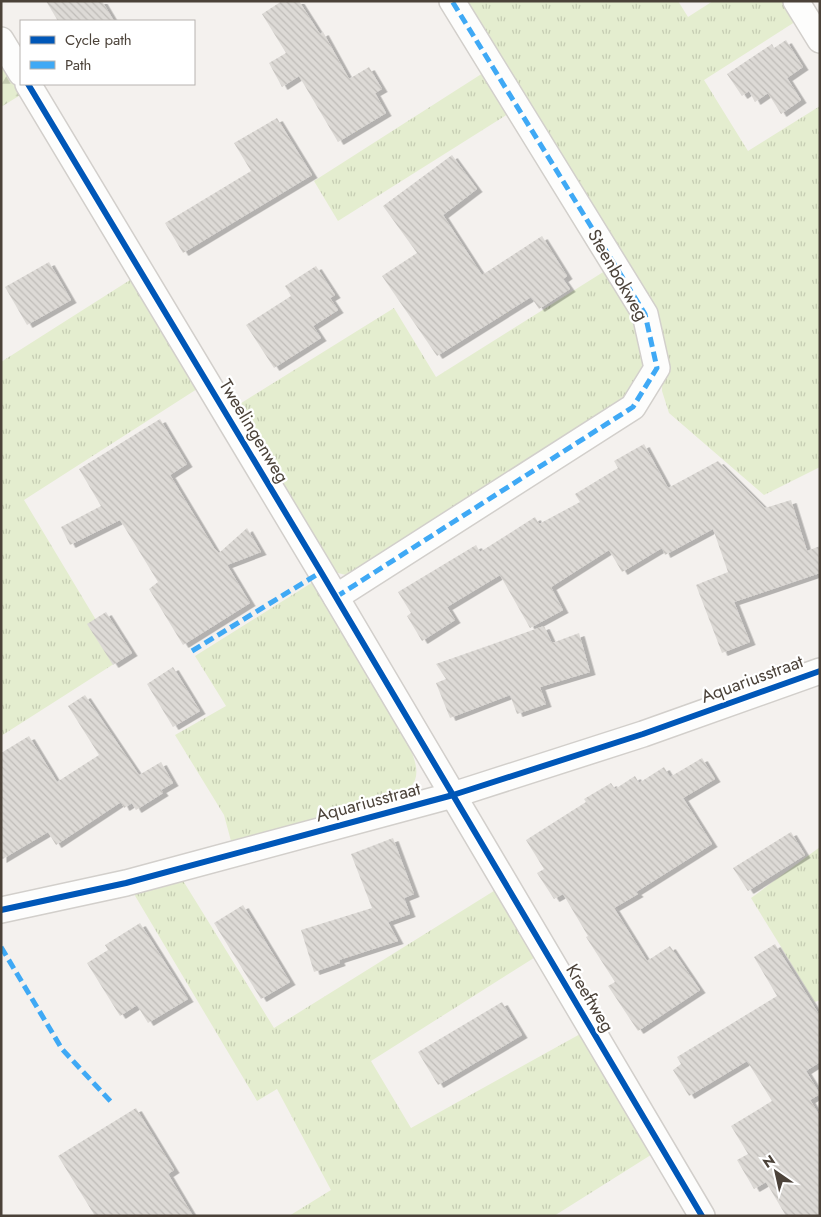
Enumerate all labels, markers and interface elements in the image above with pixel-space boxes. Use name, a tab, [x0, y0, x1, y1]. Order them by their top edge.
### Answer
legend	[20, 20, 195, 85]
text: Cycle path	[65, 29, 132, 51]
text: Path	[65, 54, 91, 76]
street label: Steenbokweg	[581, 224, 655, 326]
street label: Tweelingenweg	[213, 374, 295, 488]
street label: Aquariusstraat	[697, 648, 807, 710]
street label: Aquariusstraat	[313, 775, 424, 828]
street label: Kreeftweg	[559, 959, 621, 1037]
north arrow	[751, 1147, 801, 1197]
text: N	[759, 1150, 779, 1173]

